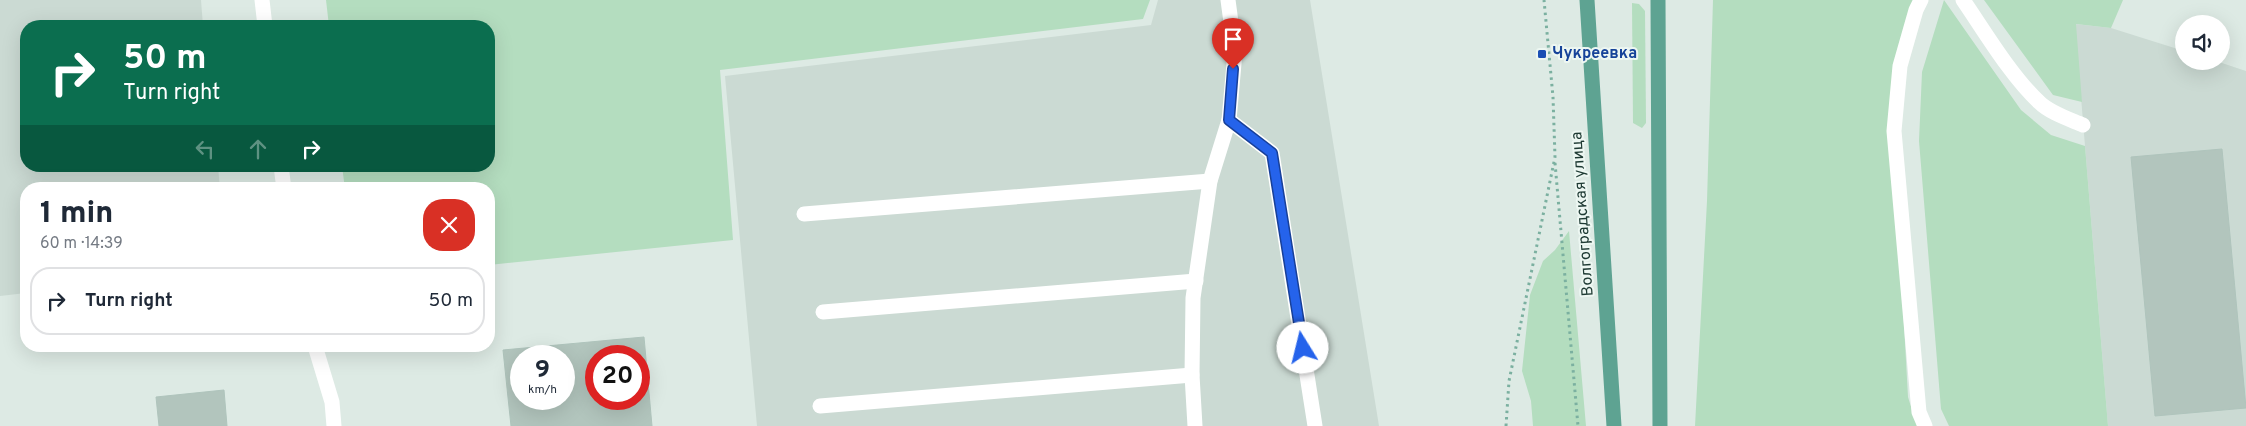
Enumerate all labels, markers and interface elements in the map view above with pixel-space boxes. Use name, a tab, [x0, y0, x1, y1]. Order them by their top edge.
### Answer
map controls	[2175, 15, 2230, 70]
button: sound	[2175, 15, 2230, 70]
pin	[1212, 18, 1254, 69]
icon: arrive	[1219, 25, 1247, 53]
text: 50 m	[123, 37, 207, 81]
icon: right	[40, 40, 105, 105]
place label: Чукреевка	[1552, 44, 1637, 64]
marker: Чукреевка	[1536, 48, 1548, 60]
text: Turn right	[123, 80, 220, 107]
street label: Волгоградская улица	[1567, 131, 1599, 297]
icon: left	[191, 135, 219, 163]
icon: ahead	[244, 135, 272, 163]
icon: right	[297, 135, 325, 163]
text: 1 min	[40, 196, 113, 233]
button: close	[423, 199, 475, 251]
text: 60 m · 14:39	[40, 234, 123, 254]
icon: right	[42, 287, 70, 315]
text: Turn right	[85, 289, 173, 313]
text: 50 m	[428, 289, 473, 313]
position arrow	[1276, 321, 1328, 373]
speed limit sign: 20	[585, 345, 650, 410]
text: 9	[535, 355, 550, 387]
text: km/h	[528, 382, 557, 398]

